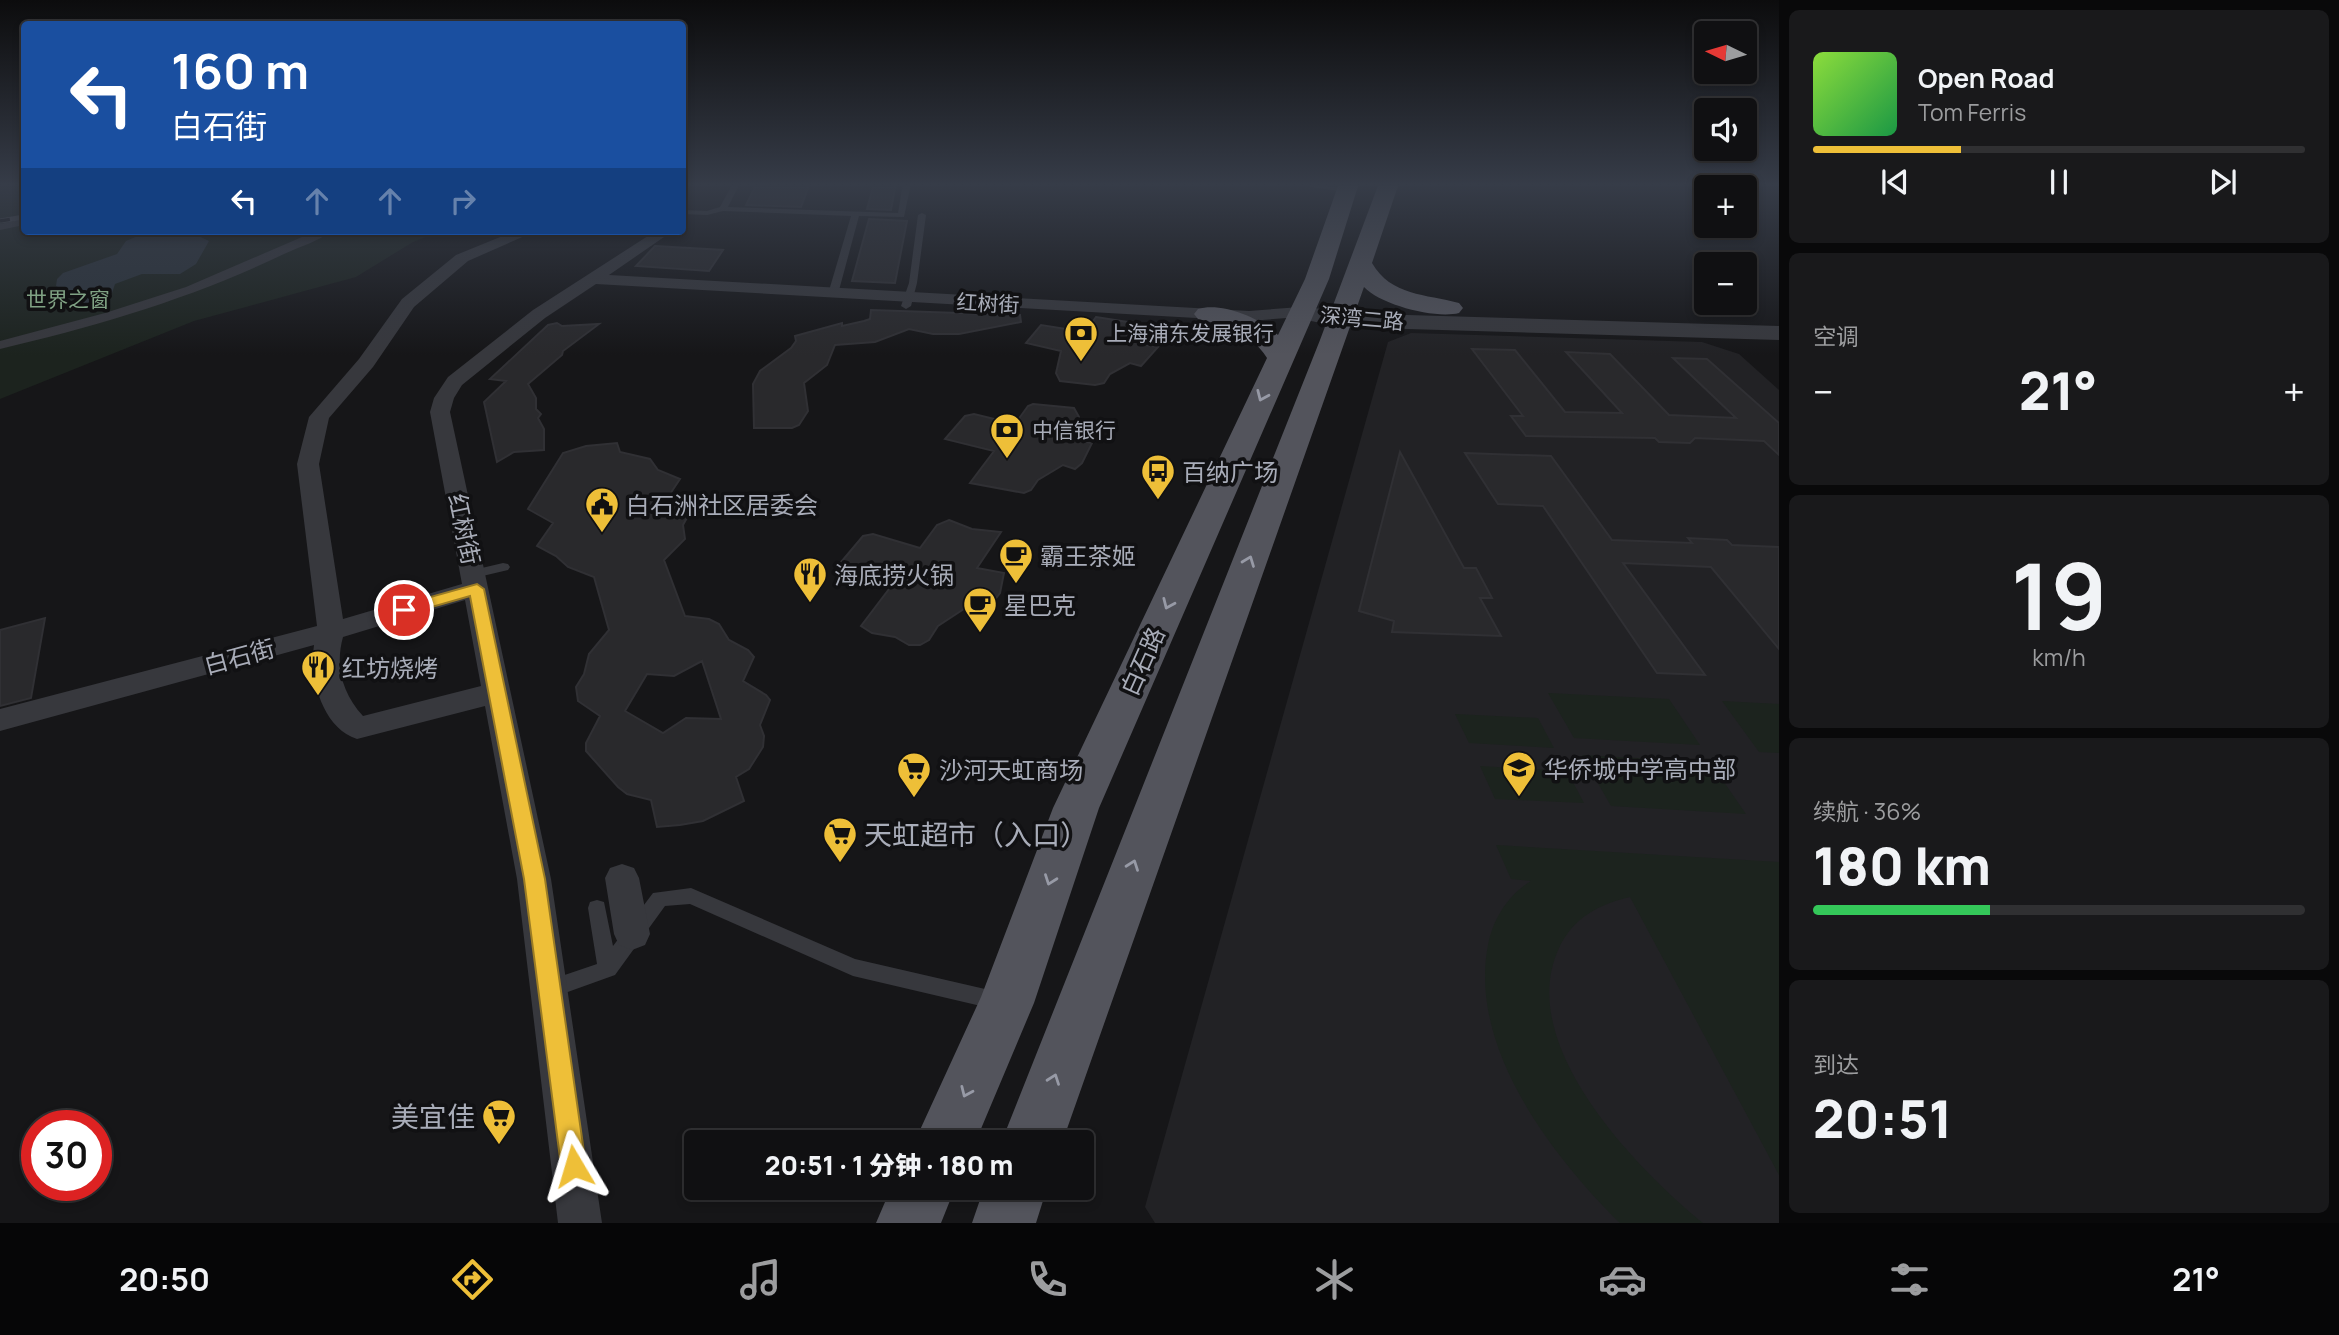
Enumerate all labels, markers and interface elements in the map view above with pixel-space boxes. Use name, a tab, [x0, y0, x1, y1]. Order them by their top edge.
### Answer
north arrow	[1694, 21, 1757, 84]
map controls	[1694, 21, 1757, 315]
text: 160 m	[171, 37, 309, 104]
icon: left	[56, 49, 147, 140]
text: Open Road	[1918, 60, 2054, 96]
text: Tom Ferris	[1918, 96, 2026, 128]
button: sound	[1694, 98, 1757, 161]
text: 白石街	[171, 104, 267, 148]
icon: previous	[1876, 163, 1914, 201]
icon: pause	[2040, 163, 2078, 201]
icon: next	[2204, 163, 2242, 201]
button: +	[1694, 175, 1757, 238]
icon: left	[225, 182, 263, 220]
icon: ahead	[298, 182, 336, 220]
icon: ahead	[371, 182, 409, 220]
icon: right	[444, 182, 482, 220]
button: −	[1694, 252, 1757, 315]
park label: 世界之窗	[26, 285, 110, 313]
street label: 红树街	[956, 287, 1020, 319]
street label: 深湾二路	[1319, 300, 1405, 336]
bank icon: 上海浦东发展银行	[1062, 314, 1100, 363]
place label: 上海浦东发展银行	[1106, 319, 1274, 347]
text: 空调	[1813, 320, 1859, 352]
text: 21°	[2019, 355, 2098, 426]
text: −	[1813, 365, 1834, 417]
text: +	[2283, 365, 2305, 417]
one-way arrow	[1256, 389, 1270, 402]
bank icon: 中信银行	[988, 411, 1026, 460]
place label: 中信银行	[1032, 416, 1116, 444]
bus stop icon: 百纳广场	[1139, 452, 1177, 501]
place label: 百纳广场	[1182, 455, 1278, 488]
public building icon: 白石洲社区居委会	[583, 485, 621, 534]
place label: 白石洲社区居委会	[626, 488, 818, 521]
street label: 红树街	[441, 490, 489, 568]
text: 19	[2011, 533, 2107, 657]
cafe icon: 霸王茶姬	[997, 536, 1035, 585]
place label: 霸王茶姬	[1040, 539, 1136, 572]
restaurant icon: 海底捞火锅	[791, 555, 829, 604]
one-way arrow	[1241, 555, 1255, 567]
place label: 海底捞火锅	[834, 558, 954, 591]
pin	[374, 580, 434, 640]
cafe icon: 星巴克	[961, 585, 999, 634]
place label: 星巴克	[1004, 588, 1076, 621]
icon: arrive	[385, 591, 423, 629]
one-way arrow	[1162, 597, 1176, 609]
street label: 白石路	[1112, 621, 1172, 701]
street label: 白石街	[200, 631, 278, 681]
text: km/h	[2032, 641, 2086, 673]
restaurant icon: 红坊烧烤	[299, 648, 337, 697]
place label: 红坊烧烤	[342, 651, 438, 684]
school or university icon: 华侨城中学高中部	[1500, 749, 1538, 798]
supermarket icon: 沙河天虹商场	[895, 750, 933, 799]
place label: 华侨城中学高中部	[1544, 752, 1736, 785]
place label: 沙河天虹商场	[939, 753, 1083, 786]
text: 续航 · 36%	[1813, 795, 1921, 827]
supermarket icon: 天虹超市（入口）	[821, 815, 859, 864]
place label: 天虹超市（入口）	[864, 815, 1088, 853]
text: 180 km	[1813, 830, 1991, 901]
one-way arrow	[1125, 860, 1139, 872]
one-way arrow	[1044, 874, 1058, 886]
text: 到达	[1813, 1048, 1859, 1080]
one-way arrow	[1046, 1073, 1060, 1085]
text: 20:51	[1813, 1083, 1952, 1154]
one-way arrow	[961, 1085, 975, 1097]
place label: 美宜佳	[391, 1097, 475, 1135]
supermarket icon: 美宜佳	[480, 1097, 518, 1146]
speed limit sign: 30	[21, 1110, 112, 1201]
position arrow	[537, 1129, 611, 1203]
text: 20:51 · 1 分钟 · 180 m	[765, 1147, 1013, 1183]
icon: directions	[448, 1255, 497, 1304]
icon: music	[736, 1255, 785, 1304]
icon: phone	[1023, 1255, 1072, 1304]
icon: climate	[1310, 1255, 1359, 1304]
icon: car	[1598, 1255, 1647, 1304]
icon: filters	[1885, 1255, 1934, 1304]
text: 20:50	[119, 1257, 210, 1301]
text: 21°	[2172, 1257, 2220, 1301]

